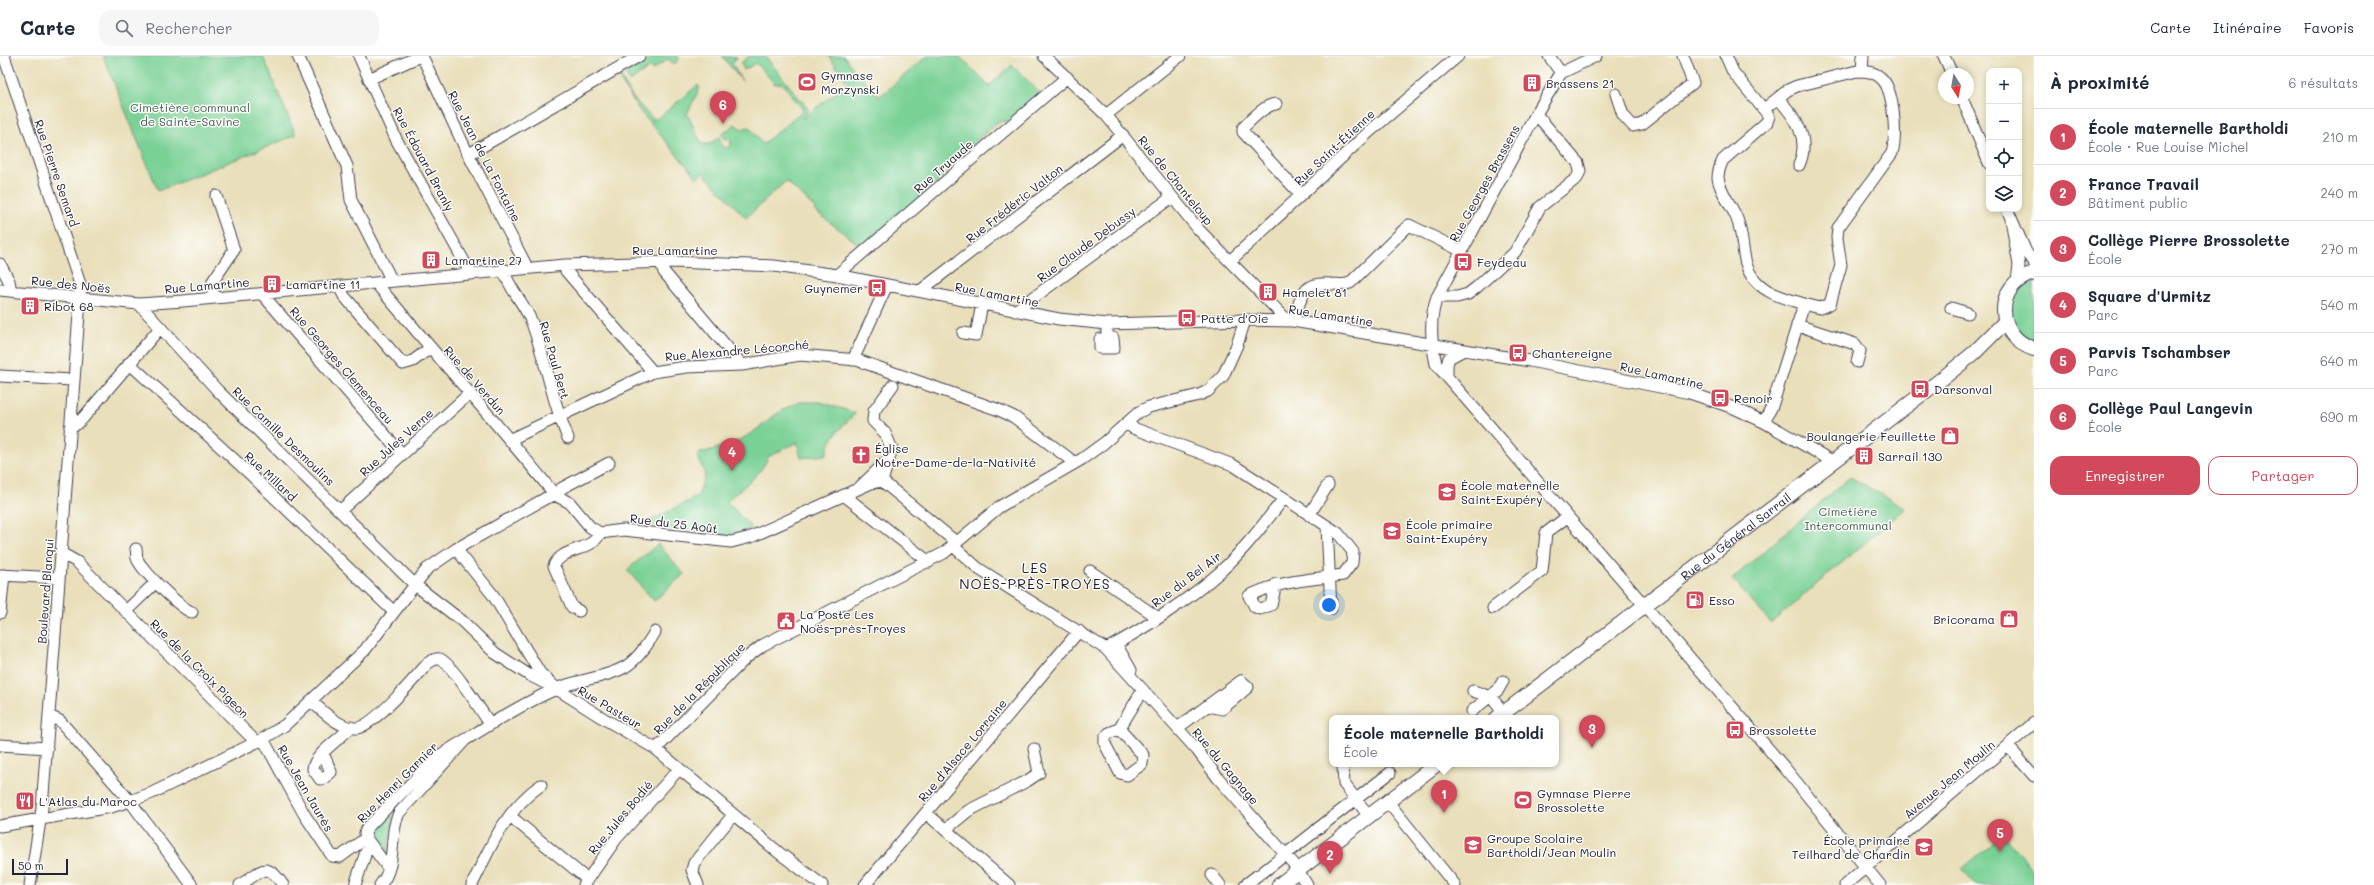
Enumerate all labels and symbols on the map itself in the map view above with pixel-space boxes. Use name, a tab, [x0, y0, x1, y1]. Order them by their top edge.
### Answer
place label: Gymnase Morzynski	[821, 67, 879, 97]
north arrow	[1938, 68, 1974, 104]
sports icon: Gymnase Morzynski	[796, 71, 818, 93]
building icon: Brassens 21	[1521, 72, 1543, 94]
place label: Brassens 21	[1546, 75, 1614, 91]
street label: Rue Jean de La Fontaine	[445, 88, 525, 224]
pin: 6	[710, 91, 736, 124]
park label: Cimetière communal de Sainte-Savine	[130, 99, 250, 129]
street label: Rue Édouard Branly	[390, 104, 458, 214]
street label: Rue Saint-Étienne	[1290, 106, 1378, 188]
street label: Rue Pierre Semard	[31, 117, 83, 229]
street label: Rue Georges Brassens	[1445, 121, 1523, 244]
street label: Rue de Chanteloup	[1135, 132, 1217, 228]
street label: Rue Truaude	[910, 136, 976, 196]
street label: Rue Frédéric Valton	[962, 160, 1066, 246]
street label: Rue Claude Debussy	[1034, 203, 1138, 285]
street label: Rue Lamartine	[632, 242, 718, 258]
building icon: Lamartine 27	[420, 249, 442, 271]
bus stop icon: Feydeau	[1452, 251, 1474, 273]
place label: Lamartine 27	[445, 252, 522, 268]
place label: Feydeau	[1477, 254, 1526, 270]
street label: Rue des Noës	[31, 272, 112, 296]
street label: Rue Lamartine	[164, 273, 250, 297]
building icon: Lamartine 11	[261, 273, 283, 295]
place label: Lamartine 11	[286, 276, 360, 292]
bus stop icon: Guynemer	[866, 277, 888, 299]
street label: Rue Lamartine	[954, 278, 1040, 310]
place label: Guynemer	[804, 280, 863, 296]
building icon: Hamelet 81	[1257, 281, 1279, 303]
place label: Hamelet 81	[1282, 284, 1347, 300]
building icon: Ribot 68	[19, 295, 41, 317]
place label: Ribot 68	[44, 298, 94, 314]
street label: Rue Lamartine	[1288, 300, 1374, 330]
street label: Rue Georges Clemenceau	[287, 303, 397, 427]
bus stop icon: Patte d'Oie	[1176, 307, 1198, 329]
place label: Patte d'Oie	[1201, 310, 1269, 326]
street label: Rue Paul Bert	[536, 319, 574, 401]
street label: Rue Alexandre Lécorché	[664, 336, 810, 364]
street label: Rue de Verdun	[441, 342, 509, 418]
bus stop icon: Chantereigne	[1507, 342, 1529, 364]
place label: Chantereigne	[1532, 345, 1612, 361]
street label: Rue Lamartine	[1619, 358, 1705, 392]
bus stop icon: Darsonval	[1909, 378, 1931, 400]
place label: Darsonval	[1934, 381, 1992, 397]
street label: Rue Camille Desmoulins	[230, 383, 339, 489]
bus stop icon: Renoir	[1709, 387, 1731, 409]
place label: Renoir	[1734, 390, 1773, 406]
street label: Rue Jules Verne	[356, 405, 436, 479]
shop icon: Boulangerie Feuillette	[1939, 425, 1961, 447]
place label: Boulangerie Feuillette	[1807, 428, 1936, 444]
pin: 4	[719, 438, 745, 471]
place label: Église Notre-Dame-de-la-Nativité	[875, 440, 1036, 470]
church icon: Église Notre-Dame-de-la-Nativité	[850, 444, 872, 466]
building icon: Sarrail 130	[1853, 445, 1875, 467]
street label: Rue Millard	[241, 448, 301, 505]
place label: Sarrail 130	[1878, 448, 1943, 464]
place label: École maternelle Saint-Exupéry	[1461, 477, 1560, 507]
school or university icon: École maternelle Saint-Exupéry	[1436, 481, 1458, 503]
street label: Rue du Général Sarrail	[1677, 489, 1794, 583]
park label: Cimetière Intercommunal	[1804, 503, 1892, 533]
street label: Rue du 25 Août	[629, 510, 719, 536]
place label: École primaire Saint-Exupéry	[1406, 516, 1493, 546]
school or university icon: École primaire Saint-Exupéry	[1381, 520, 1403, 542]
street label: Boulevard Blanqui	[33, 538, 57, 644]
street label: Rue du Bel Air	[1148, 548, 1224, 610]
district label: LES NOËS-PRÈS-TROYES	[959, 558, 1111, 593]
fuel station icon: Esso	[1684, 589, 1706, 611]
place label: Esso	[1709, 592, 1735, 608]
your location	[1319, 595, 1339, 615]
place label: La Poste Les Noës-près-Troyes	[800, 606, 906, 636]
shop icon: Bricorama	[1998, 608, 2020, 630]
public building icon: La Poste Les Noës-près-Troyes	[775, 610, 797, 632]
place label: Bricorama	[1933, 611, 1995, 627]
street label: Rue de la Croix Pigeon	[147, 615, 253, 721]
street label: Rue de la République	[650, 639, 748, 737]
street label: Rue Pasteur	[575, 682, 645, 732]
street label: Rue d'Alsace Lorraine	[914, 695, 1010, 805]
pin: 3	[1579, 715, 1605, 748]
bus stop icon: Brossolette	[1724, 719, 1746, 741]
place label: Brossolette	[1749, 722, 1817, 738]
street label: Rue du Gagnage	[1189, 724, 1263, 808]
street label: Avenue Jean Moulin	[1900, 736, 1998, 822]
street label: Rue Henri Garnier	[353, 738, 441, 826]
street label: Rue Jean Jaurès	[275, 742, 337, 834]
street label: Rue Jules Bodié	[584, 777, 656, 857]
pin: 1	[1431, 780, 1457, 813]
place label: Gymnase Pierre Brossolette	[1537, 785, 1631, 815]
sports icon: Gymnase Pierre Brossolette	[1512, 789, 1534, 811]
restaurant icon: L'Atlas du Maroc	[14, 790, 36, 812]
place label: L'Atlas du Maroc	[39, 793, 137, 809]
pin: 5	[1987, 819, 2013, 852]
place label: Groupe Scolaire Bartholdi/Jean Moulin	[1487, 830, 1616, 860]
place label: École primaire Teilhard de Chardin	[1792, 832, 1910, 862]
school or university icon: Groupe Scolaire Bartholdi/Jean Moulin	[1462, 834, 1484, 856]
school or university icon: École primaire Teilhard de Chardin	[1913, 836, 1935, 858]
pin: 2	[1317, 841, 1343, 874]
scale bar	[12, 857, 68, 876]

